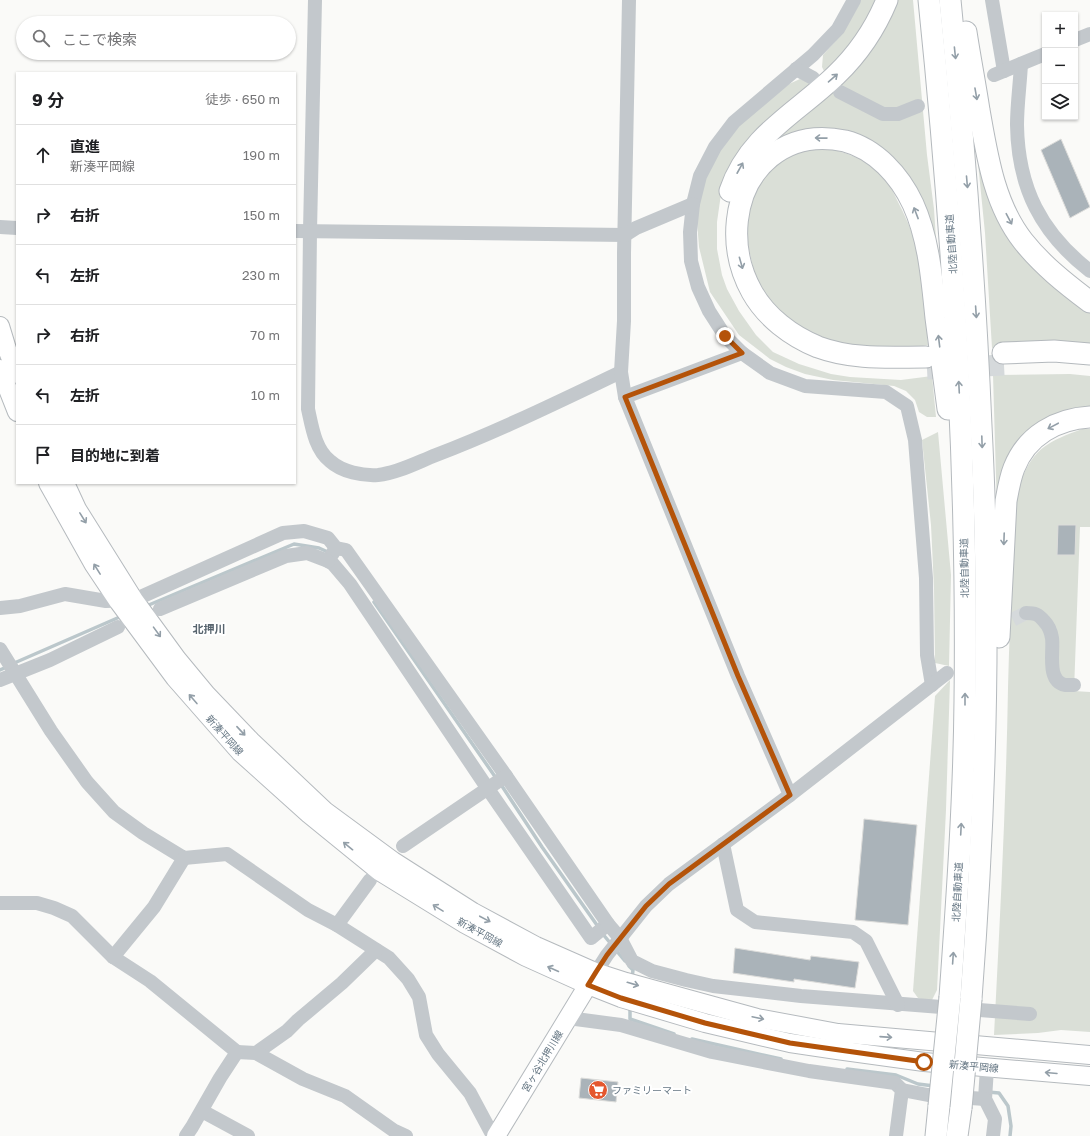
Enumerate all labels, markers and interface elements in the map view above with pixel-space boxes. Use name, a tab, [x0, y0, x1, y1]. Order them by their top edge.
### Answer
map controls	[1042, 12, 1078, 120]
button: +	[1042, 12, 1078, 48]
search box	[16, 16, 296, 60]
icon: search	[30, 27, 52, 49]
text: ここで検索	[62, 30, 137, 48]
one-way arrow	[952, 46, 959, 59]
button: −	[1042, 48, 1078, 84]
one-way arrow	[827, 74, 837, 83]
button: layers	[1042, 84, 1078, 120]
one-way arrow	[973, 87, 981, 100]
text: 9 分	[32, 89, 64, 110]
text: 徒歩 · 650 m	[205, 91, 280, 107]
one-way arrow	[815, 134, 828, 142]
text: 直進	[70, 137, 100, 155]
icon: ahead	[32, 144, 54, 166]
text: 190 m	[243, 147, 280, 163]
text: 新湊平岡線	[70, 158, 135, 174]
one-way arrow	[737, 162, 745, 174]
one-way arrow	[963, 175, 970, 188]
icon: right	[32, 204, 54, 226]
text: 右折	[70, 206, 100, 224]
text: 150 m	[243, 207, 280, 223]
one-way arrow	[912, 208, 920, 220]
one-way arrow	[1006, 213, 1014, 225]
street label: 北陸自動車道	[943, 214, 959, 274]
one-way arrow	[738, 256, 745, 269]
icon: left	[32, 264, 54, 286]
text: 左折	[70, 266, 100, 284]
text: 230 m	[242, 267, 280, 283]
one-way arrow	[973, 305, 980, 318]
icon: right	[32, 324, 54, 346]
text: 右折	[70, 326, 100, 344]
text: 70 m	[250, 327, 280, 343]
route end	[716, 327, 734, 345]
one-way arrow	[935, 335, 943, 348]
one-way arrow	[955, 381, 963, 394]
icon: left	[32, 384, 54, 406]
text: 左折	[70, 386, 100, 404]
text: 10 m	[251, 387, 280, 403]
one-way arrow	[1047, 423, 1059, 430]
one-way arrow	[978, 435, 986, 448]
icon: arrive	[32, 444, 54, 466]
text: 目的地に到着	[70, 446, 160, 464]
one-way arrow	[79, 512, 87, 524]
one-way arrow	[1001, 532, 1008, 545]
street label: 北陸自動車道	[957, 538, 971, 598]
one-way arrow	[92, 563, 101, 574]
district label: 北押川	[193, 622, 226, 635]
one-way arrow	[153, 626, 161, 637]
one-way arrow	[961, 693, 969, 706]
one-way arrow	[189, 694, 198, 704]
street label: 新湊平岡線	[204, 712, 246, 758]
one-way arrow	[236, 726, 246, 736]
one-way arrow	[957, 823, 965, 836]
one-way arrow	[343, 842, 354, 850]
street label: 北陸自動車道	[949, 862, 965, 922]
one-way arrow	[432, 903, 444, 911]
street label: 新湊平岡線	[455, 915, 505, 949]
one-way arrow	[479, 916, 491, 923]
one-way arrow	[949, 952, 956, 965]
one-way arrow	[547, 965, 559, 972]
one-way arrow	[626, 981, 639, 988]
one-way arrow	[751, 1015, 764, 1023]
street label: 宮ヶ谷北押川線	[519, 1028, 565, 1094]
one-way arrow	[880, 1033, 893, 1040]
route start	[915, 1053, 933, 1071]
street label: 新湊平岡線	[949, 1058, 999, 1074]
one-way arrow	[1045, 1070, 1058, 1077]
supermarket icon: ファミリーマート	[587, 1079, 609, 1101]
place label: ファミリーマート	[612, 1084, 692, 1096]

